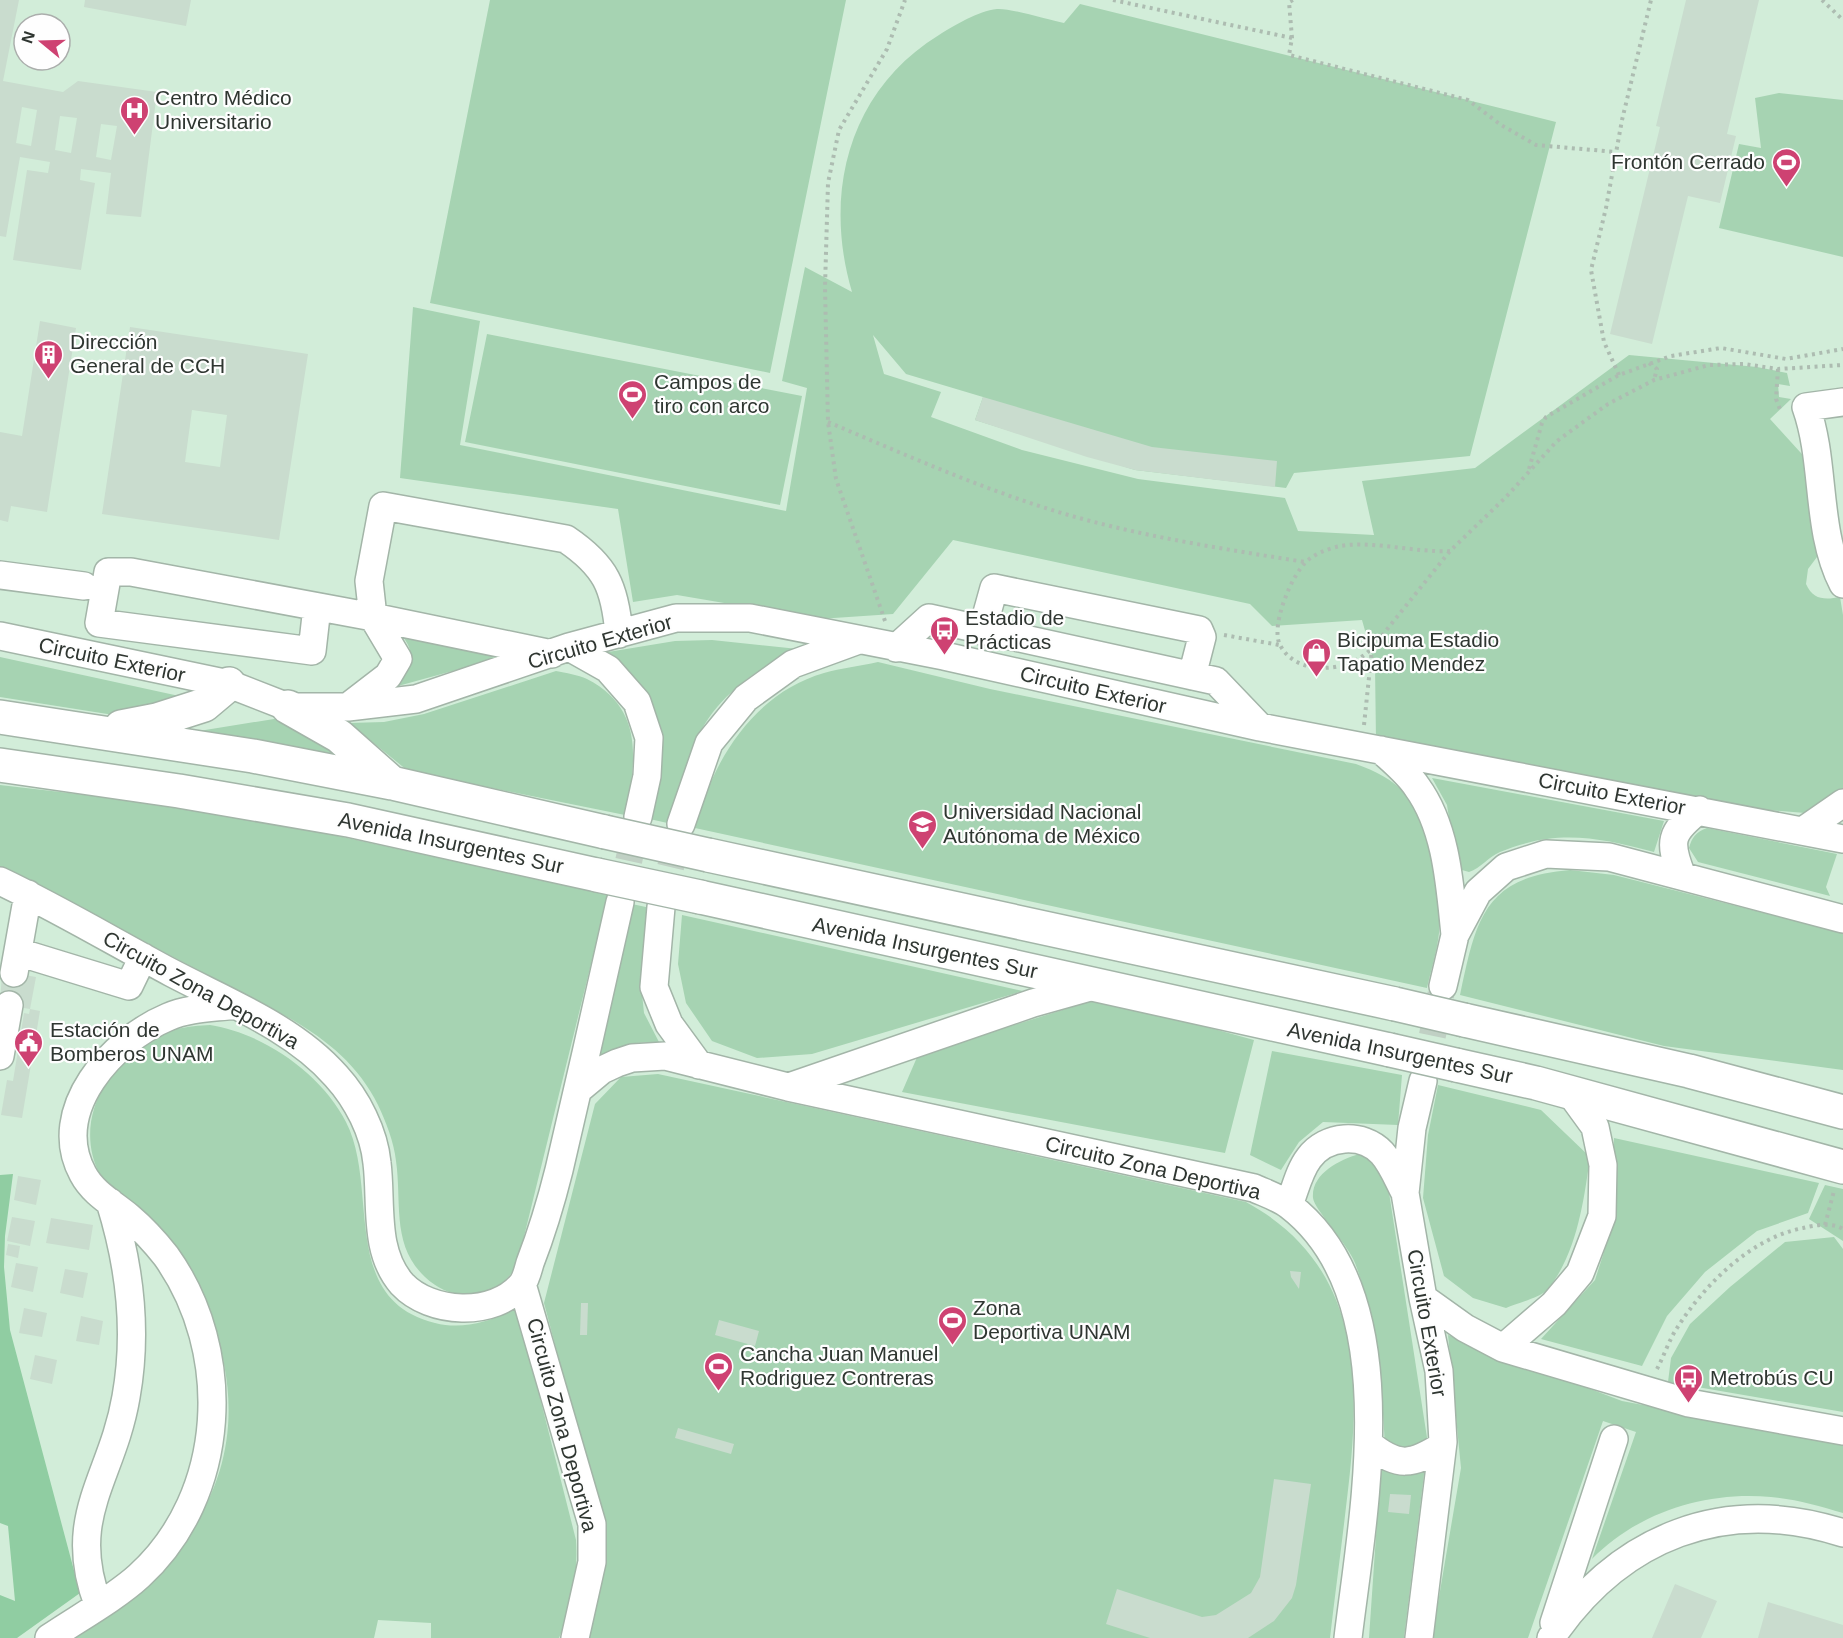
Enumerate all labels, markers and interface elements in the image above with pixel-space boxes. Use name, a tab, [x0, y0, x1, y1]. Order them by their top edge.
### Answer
north arrow	[12, 12, 72, 72]
text: N	[18, 29, 38, 46]
place label: Centro Médico Universitario	[155, 86, 292, 133]
hospital icon: Centro Médico Universitario	[118, 94, 150, 136]
sports icon: Frontón Cerrado	[1770, 146, 1802, 188]
place label: Frontón Cerrado	[1611, 150, 1765, 173]
place label: Dirección General de CCH	[70, 330, 225, 377]
building icon: Dirección General de CCH	[33, 338, 65, 380]
place label: Campos de tiro con arco	[654, 370, 770, 417]
sports icon: Campos de tiro con arco	[617, 378, 649, 420]
place label: Estadio de Prácticas	[965, 606, 1064, 653]
street label: Circuito Exterior	[525, 610, 675, 673]
bus stop icon: Estadio de Prácticas	[928, 614, 960, 656]
place label: Bicipuma Estadio Tapatio Mendez	[1337, 628, 1499, 675]
street label: Circuito Exterior	[37, 633, 188, 686]
shop icon: Bicipuma Estadio Tapatio Mendez	[1300, 636, 1332, 678]
street label: Circuito Exterior	[1018, 662, 1168, 718]
street label: Circuito Exterior	[1537, 768, 1688, 819]
place label: Universidad Nacional Autónoma de México	[943, 800, 1141, 847]
street label: Avenida Insurgentes Sur	[336, 807, 566, 878]
school or university icon: Universidad Nacional Autónoma de México	[906, 808, 938, 850]
street label: Avenida Insurgentes Sur	[810, 912, 1040, 983]
street label: Circuito Zona Deportiva	[99, 926, 304, 1053]
street label: Avenida Insurgentes Sur	[1285, 1017, 1515, 1088]
place label: Estación de Bomberos UNAM	[50, 1018, 213, 1065]
public building icon: Estación de Bomberos UNAM	[13, 1026, 45, 1068]
street label: Circuito Zona Deportiva	[1043, 1131, 1263, 1204]
street label: Circuito Exterior	[1403, 1247, 1452, 1398]
place label: Zona Deportiva UNAM	[973, 1296, 1131, 1343]
sports icon: Zona Deportiva UNAM	[936, 1304, 968, 1346]
street label: Circuito Zona Deportiva	[523, 1315, 602, 1535]
place label: Cancha Juan Manuel Rodriguez Contreras	[740, 1342, 938, 1389]
sports icon: Cancha Juan Manuel Rodriguez Contreras	[703, 1350, 735, 1392]
bus stop icon: Metrobús CU	[1673, 1362, 1705, 1404]
place label: Metrobús CU	[1710, 1366, 1834, 1389]

